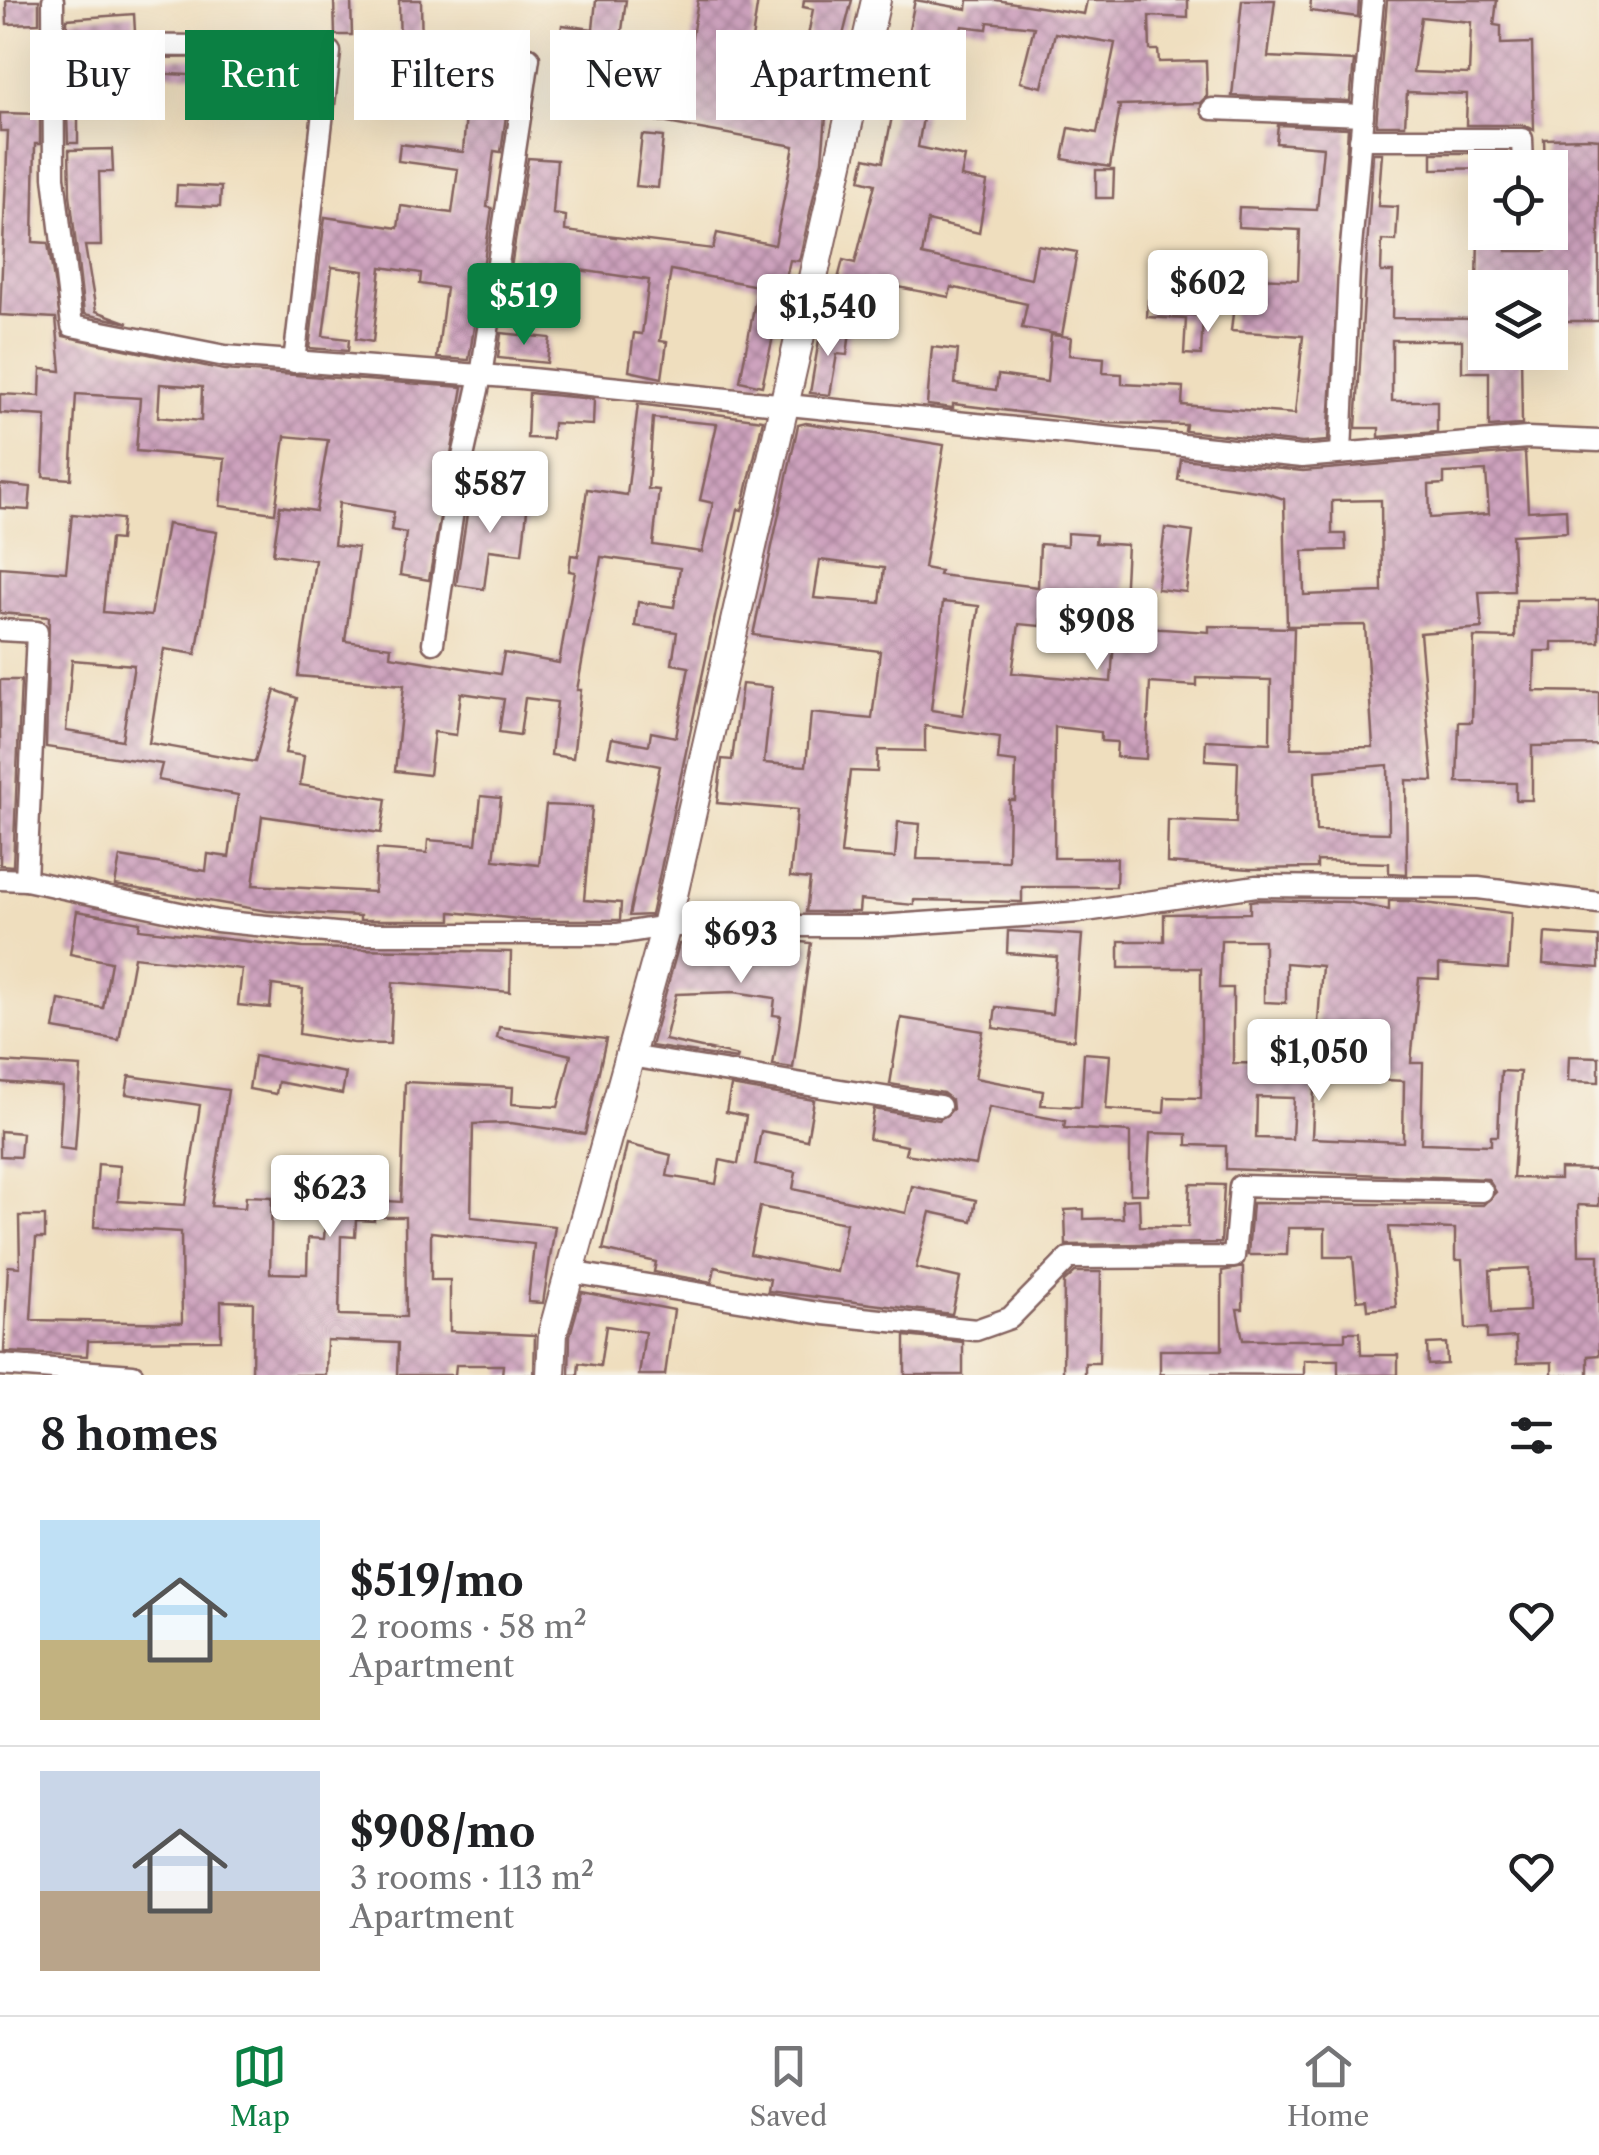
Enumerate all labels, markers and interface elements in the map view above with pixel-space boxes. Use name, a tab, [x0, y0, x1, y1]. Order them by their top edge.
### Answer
chip: Buy	[30, 30, 165, 120]
chip: Rent	[185, 30, 334, 120]
chip: Filters	[354, 30, 530, 120]
chip: New	[550, 30, 696, 120]
chip: Apartment	[716, 30, 966, 120]
map controls	[1468, 150, 1568, 370]
button: locate	[1468, 150, 1568, 250]
pin: $602	[1149, 250, 1267, 335]
pin: $519	[465, 263, 583, 348]
text: $602	[1170, 263, 1246, 302]
button: layers	[1468, 270, 1568, 370]
pin: $1,540	[747, 274, 909, 359]
text: $519	[489, 276, 559, 315]
text: $1,540	[779, 287, 877, 326]
pin: $587	[431, 451, 549, 536]
text: $587	[454, 464, 526, 503]
pin: $908	[1038, 588, 1156, 673]
text: $908	[1058, 601, 1136, 640]
pin: $693	[682, 901, 800, 986]
text: $693	[704, 914, 778, 953]
pin: $1,050	[1238, 1019, 1400, 1104]
text: $1,050	[1269, 1032, 1369, 1071]
pin: $623	[271, 1155, 389, 1240]
text: $623	[293, 1168, 367, 1207]
icon: filters	[1504, 1408, 1559, 1463]
text: 8 homes	[40, 1409, 218, 1461]
text: $519/mo	[350, 1555, 524, 1607]
icon: home	[120, 1560, 240, 1680]
icon: heart	[1504, 1593, 1559, 1648]
text: 2 rooms · 58 m²	[350, 1607, 587, 1646]
text: Apartment	[350, 1646, 514, 1685]
text: $908/mo	[350, 1806, 535, 1858]
icon: home	[120, 1811, 240, 1931]
icon: heart	[1504, 1844, 1559, 1899]
text: 3 rooms · 113 m²	[350, 1858, 594, 1897]
text: Apartment	[350, 1897, 514, 1936]
tab: Map	[230, 2039, 290, 2133]
tab: Saved	[750, 2039, 827, 2133]
tab: Home	[1287, 2039, 1369, 2133]

